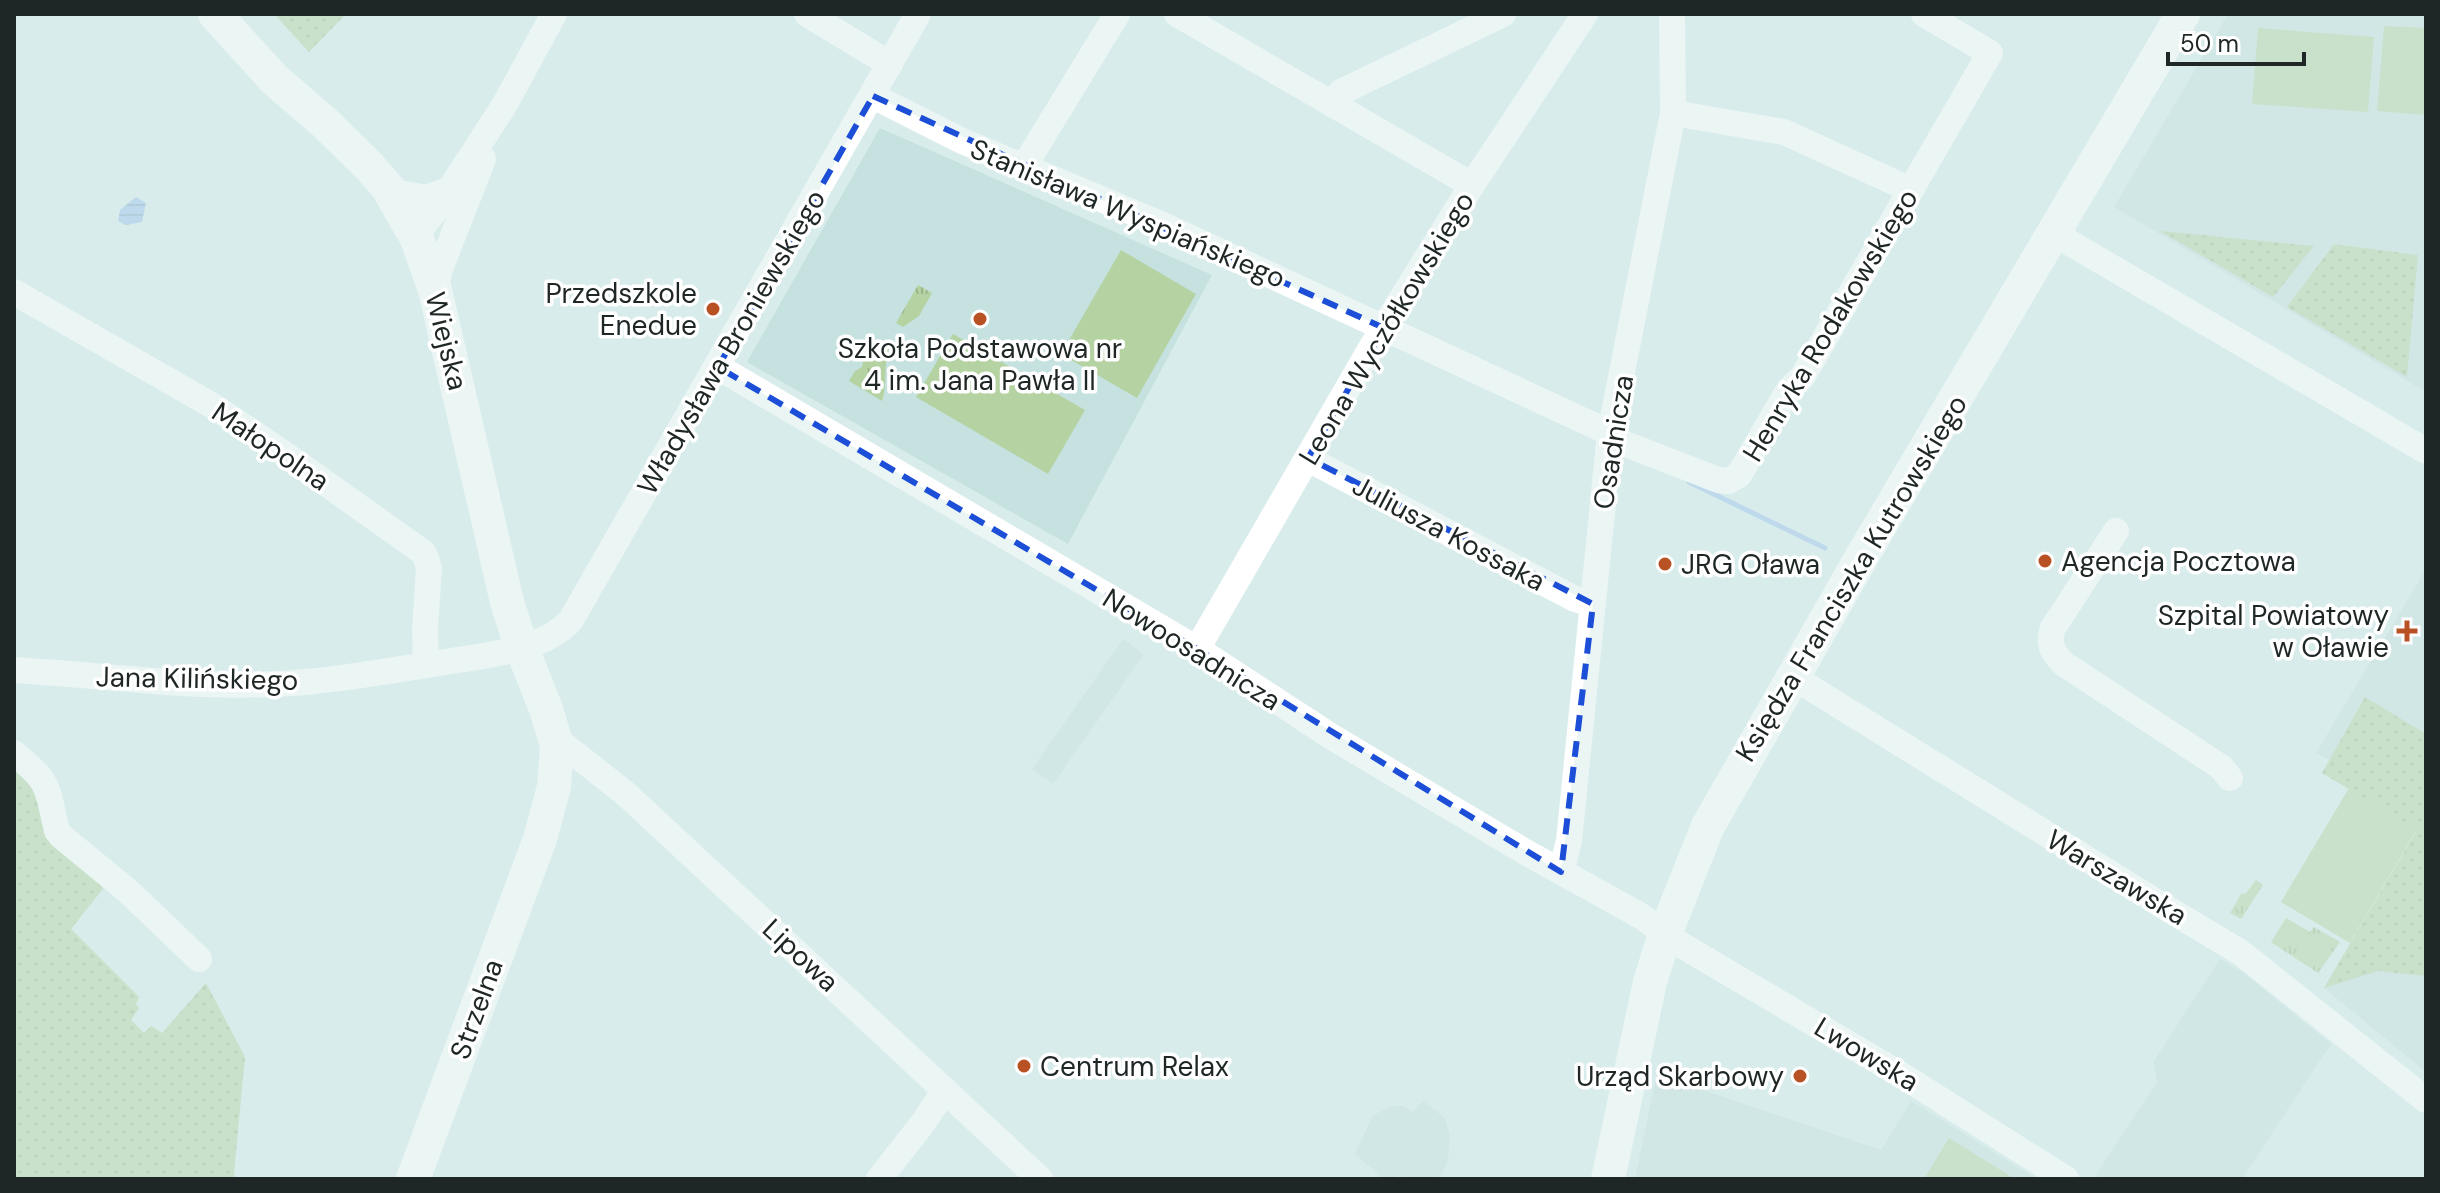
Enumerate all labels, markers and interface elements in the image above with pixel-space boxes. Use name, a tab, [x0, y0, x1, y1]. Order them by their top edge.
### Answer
scale bar	[2168, 16, 2304, 66]
text: 50 m	[2180, 28, 2239, 59]
street label: Stanisława Wyspiańskiego	[965, 130, 1291, 297]
street label: Henryka Rodakowskiego	[1734, 182, 1927, 468]
street label: Władysława Broniewskiego	[629, 183, 834, 502]
street label: Leona Wyczółkowskiego	[1290, 185, 1483, 472]
place label: Przedszkole Enedue	[545, 275, 697, 344]
street label: Wiejska	[416, 288, 477, 394]
marker: Przedszkole Enedue	[704, 300, 722, 318]
marker: Szkoła Podstawowa nr 4 im. Jana Pawła II	[971, 310, 989, 328]
place label: Szkoła Podstawowa nr 4 im. Jana Pawła II	[838, 330, 1122, 399]
street label: Osadnicza	[1585, 372, 1642, 512]
street label: Księdza Franciszka Kutrowskiego	[1727, 388, 1976, 768]
street label: Małopolna	[205, 394, 337, 499]
street label: Juliusza Kossaka	[1346, 467, 1552, 600]
place label: Agencja Pocztowa	[2061, 543, 2296, 580]
place label: JRG Oława	[1681, 546, 1820, 583]
marker: Agencja Pocztowa	[2036, 552, 2054, 570]
marker: JRG Oława	[1656, 555, 1674, 573]
street label: Nowoosadnicza	[1096, 580, 1288, 719]
place label: Szpital Powiatowy w Oławie	[2158, 597, 2389, 666]
marker: Szpital Powiatowy w Oławie	[2396, 620, 2418, 642]
street label: Jana Kilińskiego	[95, 658, 299, 699]
street label: Warszawska	[2040, 821, 2194, 934]
street label: Lipowa	[755, 911, 847, 1000]
street label: Strzelna	[441, 954, 512, 1064]
street label: Lwowska	[1808, 1009, 1926, 1100]
place label: Centrum Relax	[1040, 1048, 1229, 1085]
marker: Centrum Relax	[1015, 1057, 1033, 1075]
place label: Urząd Skarbowy	[1576, 1058, 1784, 1095]
marker: Urząd Skarbowy	[1791, 1067, 1809, 1085]

